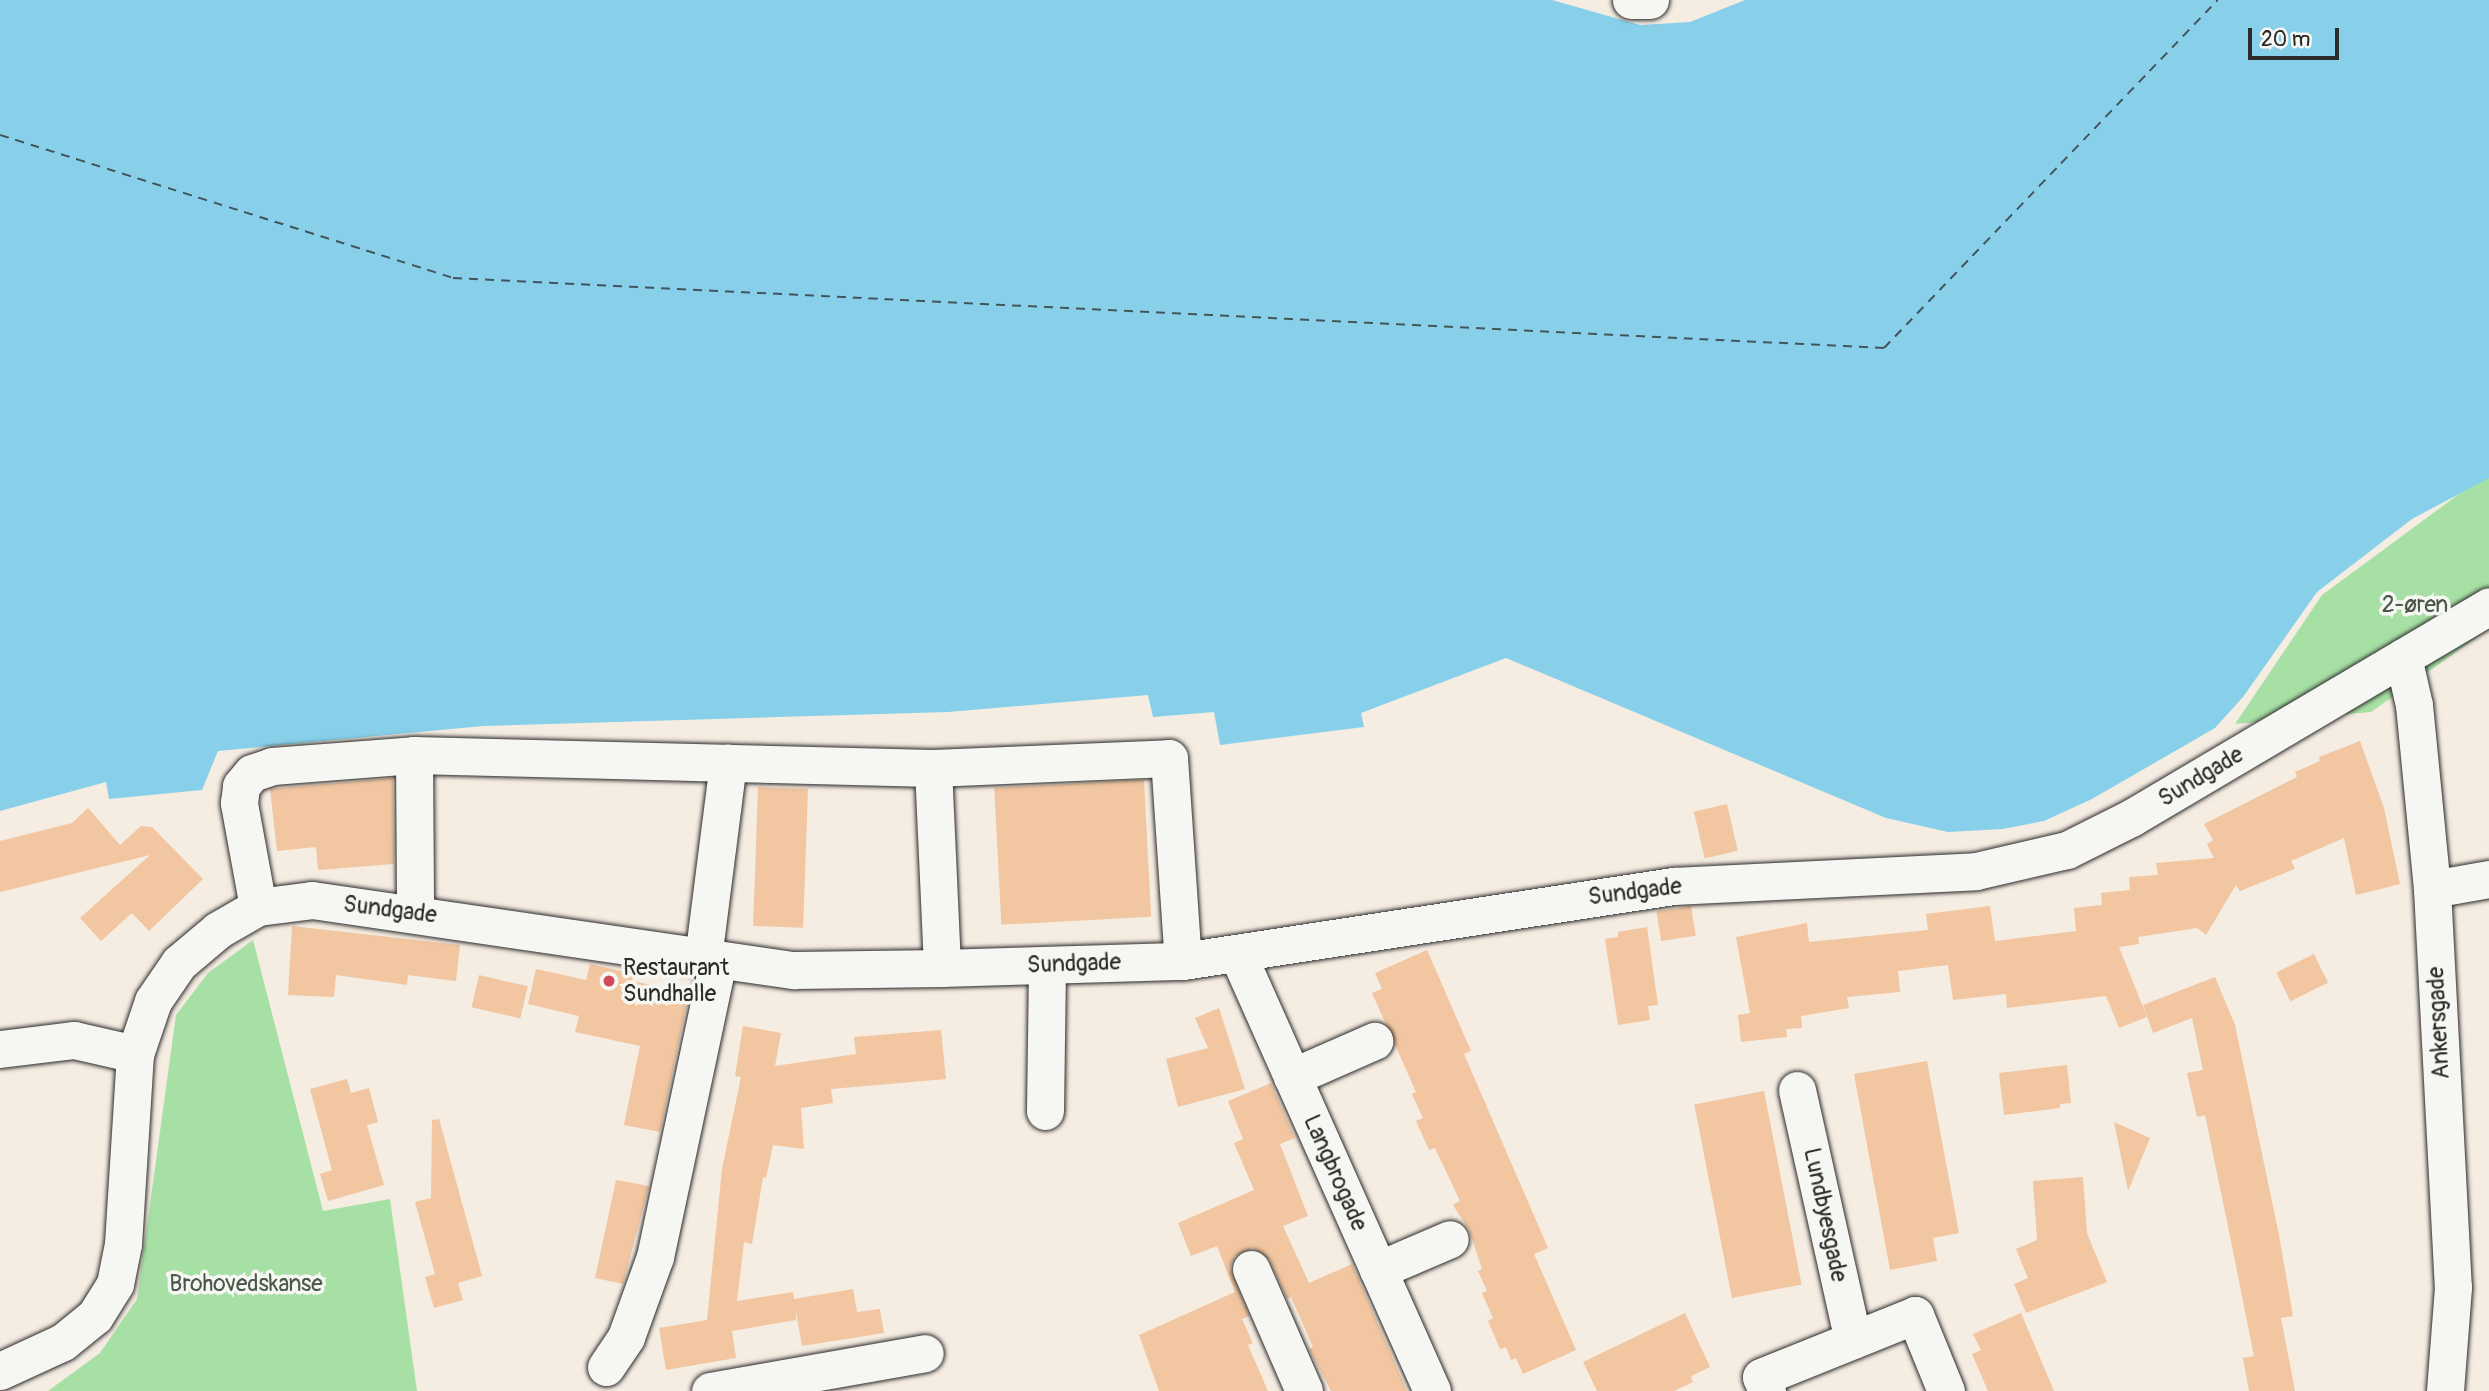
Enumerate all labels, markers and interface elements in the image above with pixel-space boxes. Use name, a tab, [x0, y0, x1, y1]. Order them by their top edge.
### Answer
scale bar	[2251, 14, 2342, 58]
text: 20 m	[2261, 26, 2310, 53]
park label: 2-øren	[2382, 591, 2448, 619]
street label: Sundgade	[2154, 741, 2248, 813]
street label: Sundgade	[1587, 873, 1683, 911]
street label: Sundgade	[342, 891, 438, 929]
street label: Sundgade	[1026, 949, 1122, 979]
place label: Restaurant Sundhalle	[623, 954, 729, 1008]
street label: Ankersgade	[2422, 966, 2456, 1080]
marker: Restaurant Sundhalle	[601, 973, 617, 989]
street label: Langbrogade	[1297, 1111, 1373, 1235]
street label: Lundbyesgade	[1797, 1145, 1853, 1285]
park label: Brohovedskanse	[169, 1270, 323, 1298]

